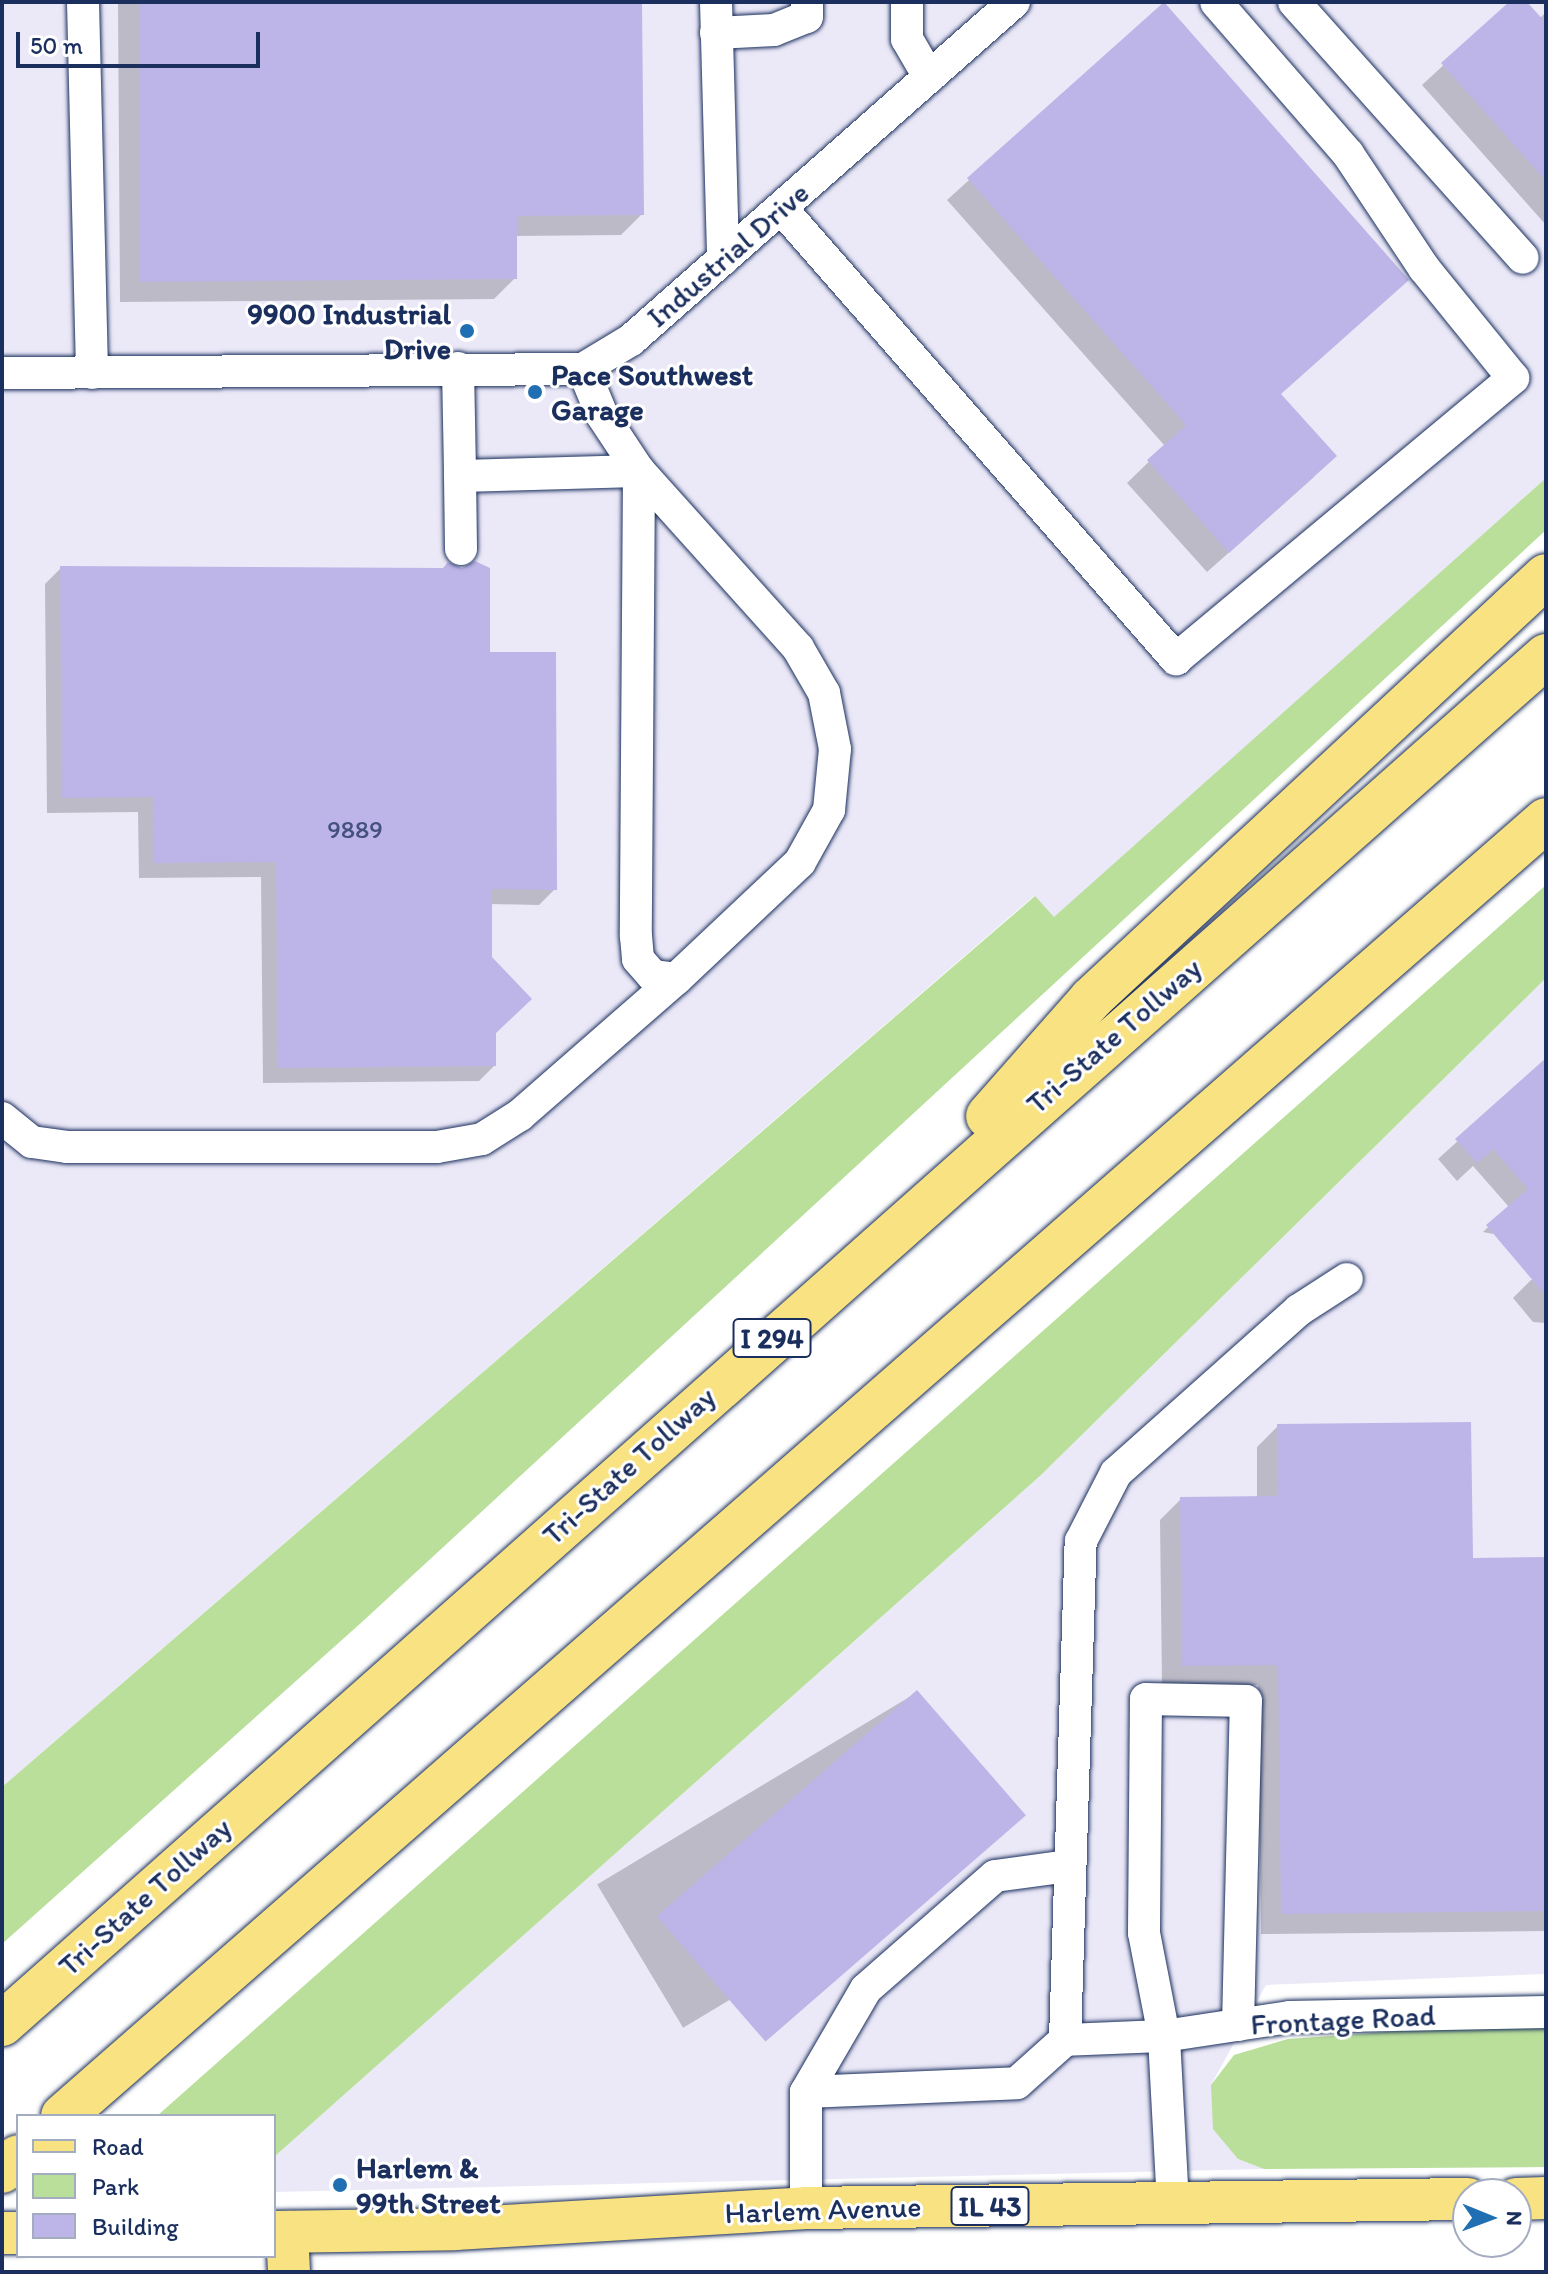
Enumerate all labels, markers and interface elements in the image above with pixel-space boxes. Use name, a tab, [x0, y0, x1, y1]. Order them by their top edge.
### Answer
scale bar	[20, 16, 264, 66]
text: 50 m	[30, 31, 83, 60]
street label: Industrial Drive	[640, 175, 816, 335]
place label: 9900 Industrial Drive	[247, 296, 451, 366]
marker: 9900 Industrial Drive	[458, 322, 476, 340]
place label: Pace Southwest Garage	[551, 357, 753, 428]
marker: Pace Southwest Garage	[526, 383, 544, 401]
house number: 9889	[327, 814, 383, 846]
street label: Tri-State Tollway	[1020, 951, 1208, 1121]
road number: I 294	[732, 1314, 812, 1362]
street label: Tri-State Tollway	[536, 1380, 722, 1552]
street label: Tri-State Tollway	[52, 1811, 238, 1983]
street label: Frontage Road	[1249, 1997, 1437, 2043]
legend	[16, 2114, 276, 2258]
text: Road	[92, 2132, 144, 2161]
place label: Harlem & 99th Street	[356, 2150, 500, 2220]
text: Park	[92, 2172, 139, 2201]
marker: Harlem & 99th Street	[331, 2176, 349, 2194]
north arrow	[1452, 2178, 1532, 2258]
road number: IL 43	[950, 2182, 1030, 2230]
street label: Harlem Avenue	[724, 2189, 922, 2231]
text: N	[1501, 2211, 1528, 2226]
text: Building	[92, 2212, 179, 2241]

